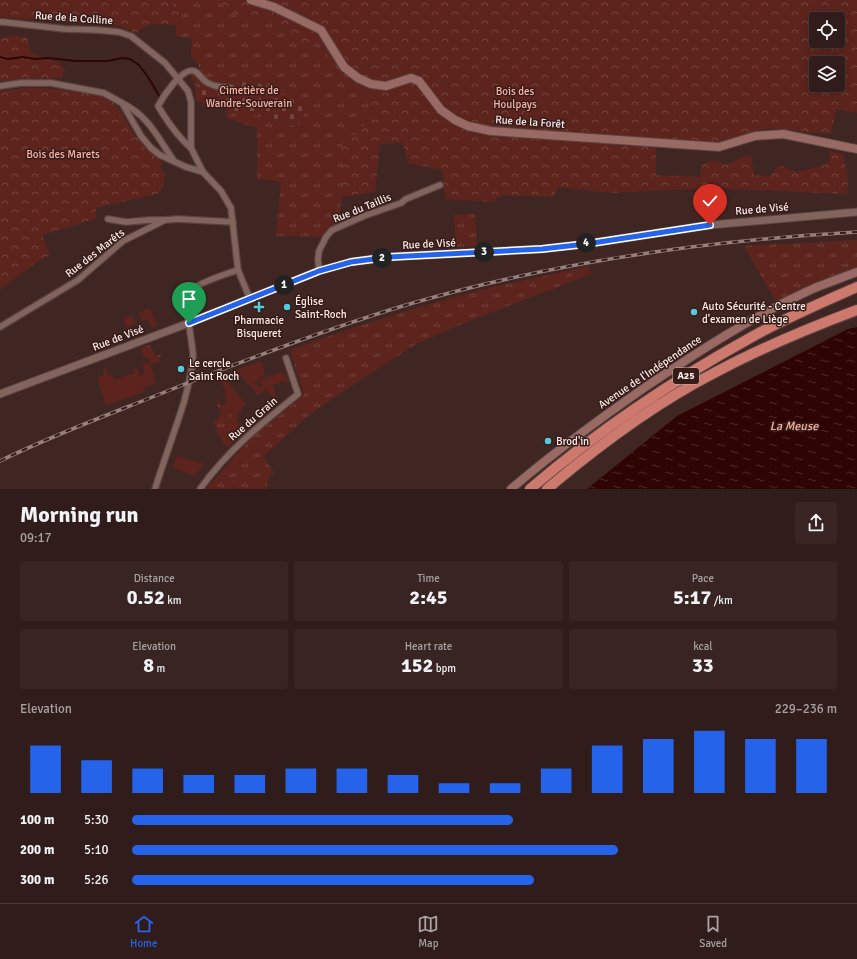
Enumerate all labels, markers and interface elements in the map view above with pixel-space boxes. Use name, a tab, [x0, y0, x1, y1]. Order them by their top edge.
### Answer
street label: Rue de la Colline	[34, 9, 114, 27]
map controls	[809, 12, 845, 92]
button: locate	[809, 12, 845, 48]
button: layers	[809, 56, 845, 92]
park label: Cimetière de Wandre-Souverain	[206, 84, 292, 110]
park label: Bois des Houlpays	[493, 85, 537, 111]
street label: Rue de la Forêt	[495, 113, 565, 131]
park label: Bois des Marets	[26, 148, 100, 161]
pin	[693, 184, 727, 225]
street label: Rue du Taillis	[331, 190, 393, 226]
icon: check	[699, 190, 721, 212]
street label: Rue de Visé	[735, 200, 789, 218]
street label: Rue des Marêts	[63, 226, 127, 280]
pin: 4	[576, 233, 596, 253]
street label: Rue de Visé	[402, 236, 456, 252]
text: 4	[583, 236, 589, 249]
pin: 3	[474, 242, 494, 262]
text: 3	[481, 245, 487, 258]
pin: 2	[372, 248, 392, 268]
text: 2	[379, 251, 385, 264]
pin: 1	[274, 275, 294, 295]
text: 1	[281, 278, 287, 291]
pin	[172, 282, 206, 323]
icon: arrive	[178, 288, 200, 310]
place label: Église Saint-Roch	[295, 294, 347, 321]
place label: Auto Sécurité - Centre d'examen de Liège	[702, 300, 806, 326]
marker: Pharmacie Bisqueret	[254, 302, 264, 312]
marker: Église Saint-Roch	[282, 302, 292, 312]
marker: Auto Sécurité - Centre d'examen de Liège	[689, 307, 699, 317]
place label: Pharmacie Bisqueret	[234, 314, 284, 340]
street label: Rue de Visé	[91, 322, 145, 354]
street label: Avenue de l'Indépendance	[596, 333, 704, 411]
place label: Le cercle Saint Roch	[189, 357, 239, 383]
marker: Le cercle Saint Roch	[176, 364, 186, 374]
road number: A25	[673, 368, 699, 384]
street label: Rue du Grain	[226, 394, 280, 444]
water label: La Meuse	[770, 419, 819, 434]
place label: Brod'in	[556, 435, 589, 448]
marker: Brod'in	[543, 436, 553, 446]
text: Morning run	[20, 501, 139, 528]
button: share	[795, 502, 837, 544]
text: 09:17	[20, 530, 52, 546]
text: Distance	[134, 572, 175, 585]
text: Time	[417, 572, 440, 585]
text: Pace	[692, 572, 714, 585]
text: 0.52	[127, 585, 165, 610]
text: 2:45	[409, 585, 448, 610]
text: 5:17	[673, 585, 711, 610]
text: km	[165, 594, 182, 607]
text: /km	[711, 594, 733, 607]
text: Elevation	[132, 640, 176, 653]
text: Heart rate	[405, 640, 452, 653]
text: kcal	[693, 640, 712, 653]
text: 8	[143, 653, 154, 678]
text: 152	[401, 653, 433, 678]
text: 33	[692, 653, 714, 678]
text: m	[154, 662, 165, 675]
text: bpm	[433, 662, 456, 675]
text: Elevation	[20, 701, 72, 717]
text: 229–236 m	[775, 701, 837, 717]
text: 100 m	[20, 812, 54, 828]
text: 5:30	[84, 812, 109, 828]
text: 200 m	[20, 842, 54, 858]
text: 5:10	[84, 842, 109, 858]
text: 300 m	[20, 872, 54, 888]
text: 5:26	[84, 872, 109, 888]
tab: Home	[130, 913, 157, 950]
tab: Map	[417, 913, 439, 950]
tab: Saved	[699, 913, 727, 950]

